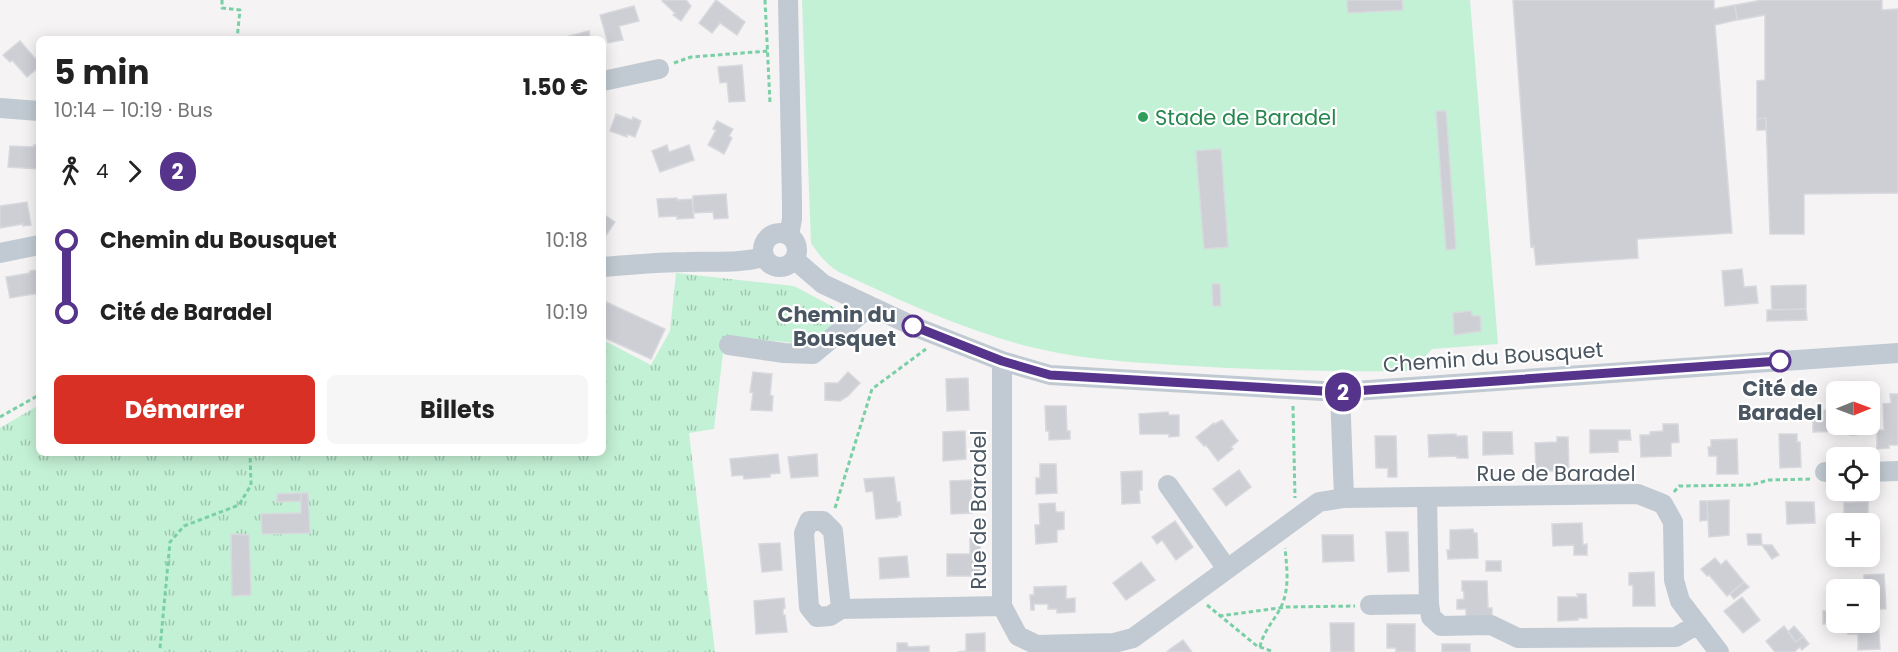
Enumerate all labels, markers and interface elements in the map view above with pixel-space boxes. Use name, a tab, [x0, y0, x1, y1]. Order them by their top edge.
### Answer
text: 5 min	[54, 49, 149, 96]
text: 1.50 €	[523, 72, 588, 103]
text: 10:14 – 10:19 · Bus	[54, 96, 213, 124]
place label: Stade de Baradel	[1155, 103, 1336, 132]
marker: Stade de Baradel	[1136, 110, 1150, 124]
icon: walk	[54, 155, 87, 188]
icon: forward	[118, 155, 151, 188]
text: 4	[96, 157, 109, 185]
text: 2	[172, 157, 184, 186]
text: Chemin du Bousquet	[100, 225, 337, 256]
text: 10:18	[546, 226, 588, 254]
text: Cité de Baradel	[100, 297, 272, 328]
text: 10:19	[546, 298, 588, 326]
place label: Chemin du Bousquet	[777, 300, 896, 353]
marker: Chemin du Bousquet	[902, 315, 924, 337]
street label: Chemin du Bousquet	[1382, 335, 1604, 379]
marker: Cité de Baradel	[1769, 350, 1791, 372]
line badge: 2	[1324, 372, 1362, 412]
place label: Cité de Baradel	[1738, 374, 1822, 427]
button: Démarrer	[54, 375, 315, 444]
button: Billets	[327, 375, 588, 444]
text: 2	[1337, 378, 1349, 407]
north arrow	[1826, 381, 1880, 435]
map controls	[1826, 381, 1880, 633]
street label: Rue de Baradel	[964, 430, 993, 590]
button: locate	[1826, 447, 1880, 501]
street label: Rue de Baradel	[1476, 459, 1636, 488]
button: +	[1826, 513, 1880, 567]
button: −	[1826, 579, 1880, 633]

